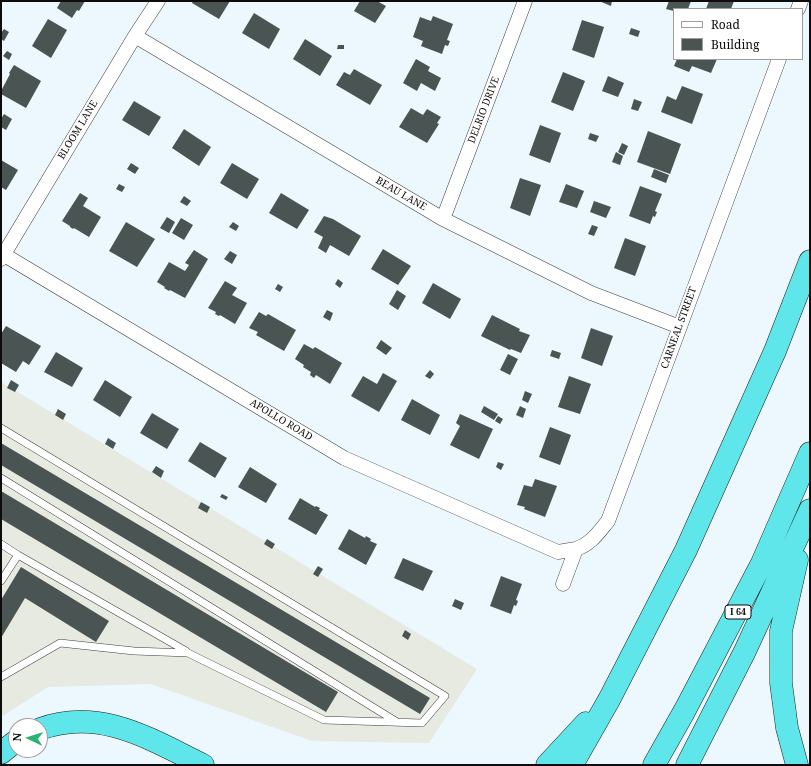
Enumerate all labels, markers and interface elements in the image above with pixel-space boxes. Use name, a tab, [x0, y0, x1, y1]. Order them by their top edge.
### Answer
legend	[673, 8, 803, 60]
text: Road	[711, 16, 740, 33]
text: Building	[711, 36, 759, 53]
street label: DELRIO DRIVE	[466, 75, 502, 145]
street label: BLOOM LANE	[56, 98, 100, 162]
street label: BEAU LANE	[374, 175, 428, 213]
street label: CARNEAL STREET	[659, 286, 699, 370]
street label: APOLLO ROAD	[248, 397, 314, 443]
road number: I 64	[725, 605, 751, 619]
north arrow	[8, 718, 48, 758]
text: N	[9, 732, 24, 742]

